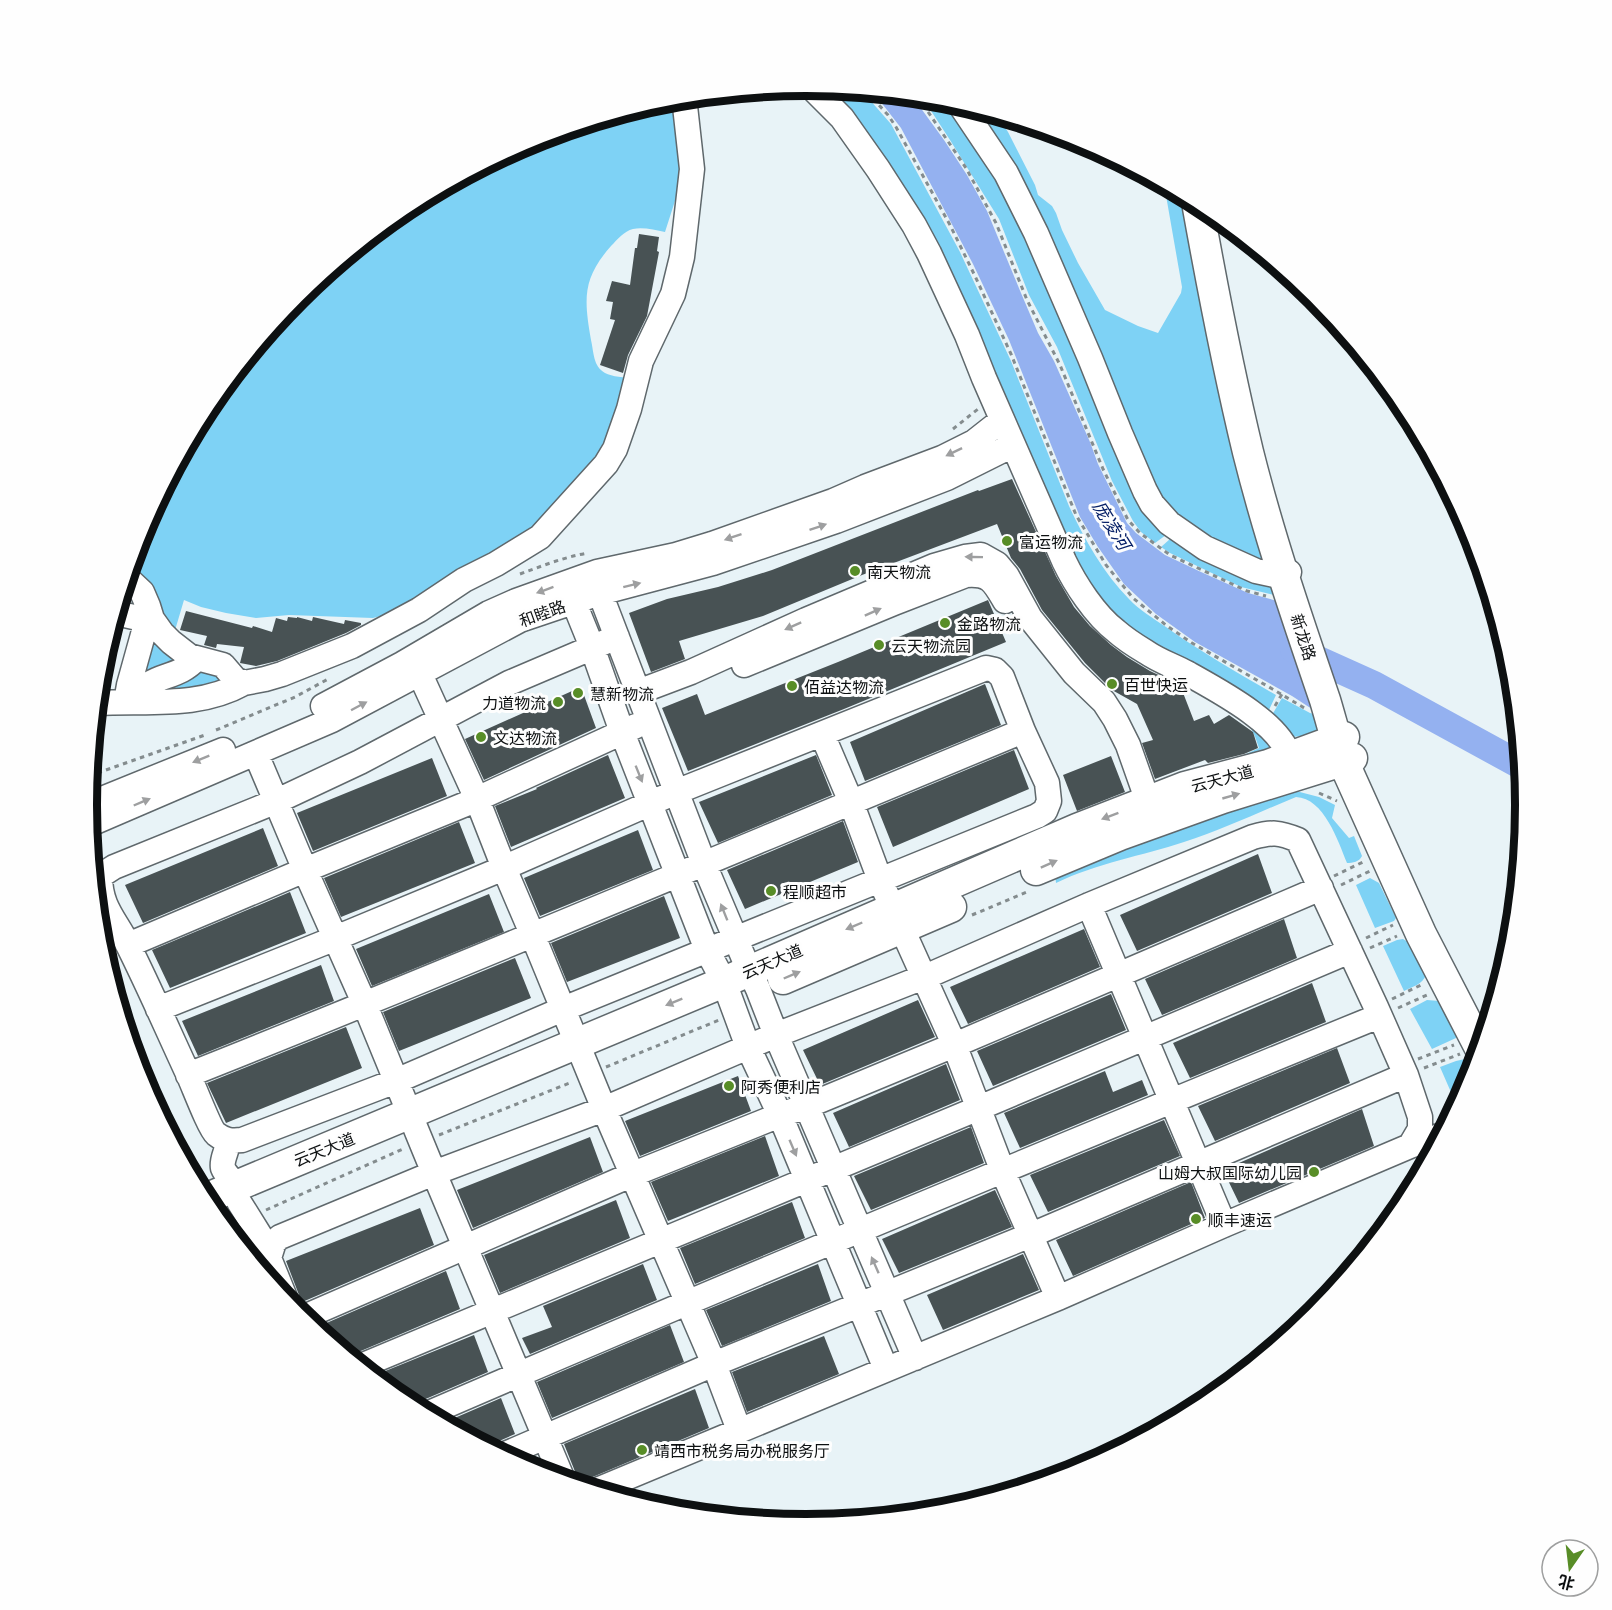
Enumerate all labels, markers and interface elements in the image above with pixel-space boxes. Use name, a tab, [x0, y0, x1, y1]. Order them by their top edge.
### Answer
one-way arrow	[945, 447, 962, 457]
water label: 庞凌河	[1088, 496, 1137, 556]
one-way arrow	[809, 522, 827, 532]
place label: 富运物流	[1019, 532, 1083, 551]
one-way arrow	[724, 533, 742, 542]
marker: 富运物流	[1000, 534, 1014, 548]
one-way arrow	[965, 552, 984, 562]
place label: 南天物流	[867, 562, 931, 581]
marker: 南天物流	[848, 564, 862, 578]
one-way arrow	[623, 579, 641, 589]
one-way arrow	[536, 586, 554, 596]
street label: 和睦路	[516, 596, 568, 630]
one-way arrow	[864, 607, 882, 616]
street label: 新龙路	[1288, 611, 1320, 663]
place label: 金路物流	[957, 614, 1021, 633]
marker: 金路物流	[938, 616, 952, 630]
one-way arrow	[784, 621, 802, 631]
place label: 云天物流园	[891, 636, 971, 655]
marker: 云天物流园	[872, 638, 886, 652]
place label: 百世快运	[1124, 675, 1188, 694]
place label: 佰益达物流	[804, 677, 884, 696]
marker: 百世快运	[1105, 677, 1119, 691]
marker: 佰益达物流	[785, 679, 799, 693]
place label: 慧新物流	[590, 684, 654, 703]
marker: 慧新物流	[571, 686, 585, 700]
place label: 力道物流	[482, 693, 546, 712]
marker: 力道物流	[551, 695, 565, 709]
one-way arrow	[351, 701, 368, 711]
place label: 文达物流	[493, 728, 557, 747]
marker: 文达物流	[474, 730, 488, 744]
one-way arrow	[192, 754, 210, 764]
street label: 云天大道	[1189, 761, 1255, 795]
one-way arrow	[634, 765, 644, 783]
one-way arrow	[1222, 791, 1240, 800]
one-way arrow	[134, 797, 152, 807]
one-way arrow	[1101, 812, 1119, 821]
one-way arrow	[1040, 859, 1058, 869]
place label: 程顺超市	[783, 882, 847, 901]
marker: 程顺超市	[764, 884, 778, 898]
one-way arrow	[719, 903, 728, 921]
one-way arrow	[844, 921, 862, 931]
street label: 云天大道	[739, 940, 805, 982]
one-way arrow	[784, 970, 802, 980]
one-way arrow	[665, 997, 683, 1007]
place label: 阿秀便利店	[741, 1077, 821, 1096]
marker: 阿秀便利店	[722, 1079, 736, 1093]
street label: 云天大道	[291, 1128, 357, 1170]
one-way arrow	[788, 1139, 798, 1157]
place label: 山姆大叔国际幼儿园	[1158, 1163, 1302, 1182]
marker: 山姆大叔国际幼儿园	[1307, 1165, 1321, 1179]
place label: 顺丰速运	[1208, 1210, 1272, 1229]
marker: 顺丰速运	[1189, 1212, 1203, 1226]
one-way arrow	[870, 1256, 880, 1274]
place label: 靖西市税务局办税服务厅	[654, 1441, 830, 1460]
marker: 靖西市税务局办税服务厅	[635, 1443, 649, 1457]
north arrow	[1540, 1538, 1600, 1598]
text: 北	[1556, 1572, 1576, 1594]

